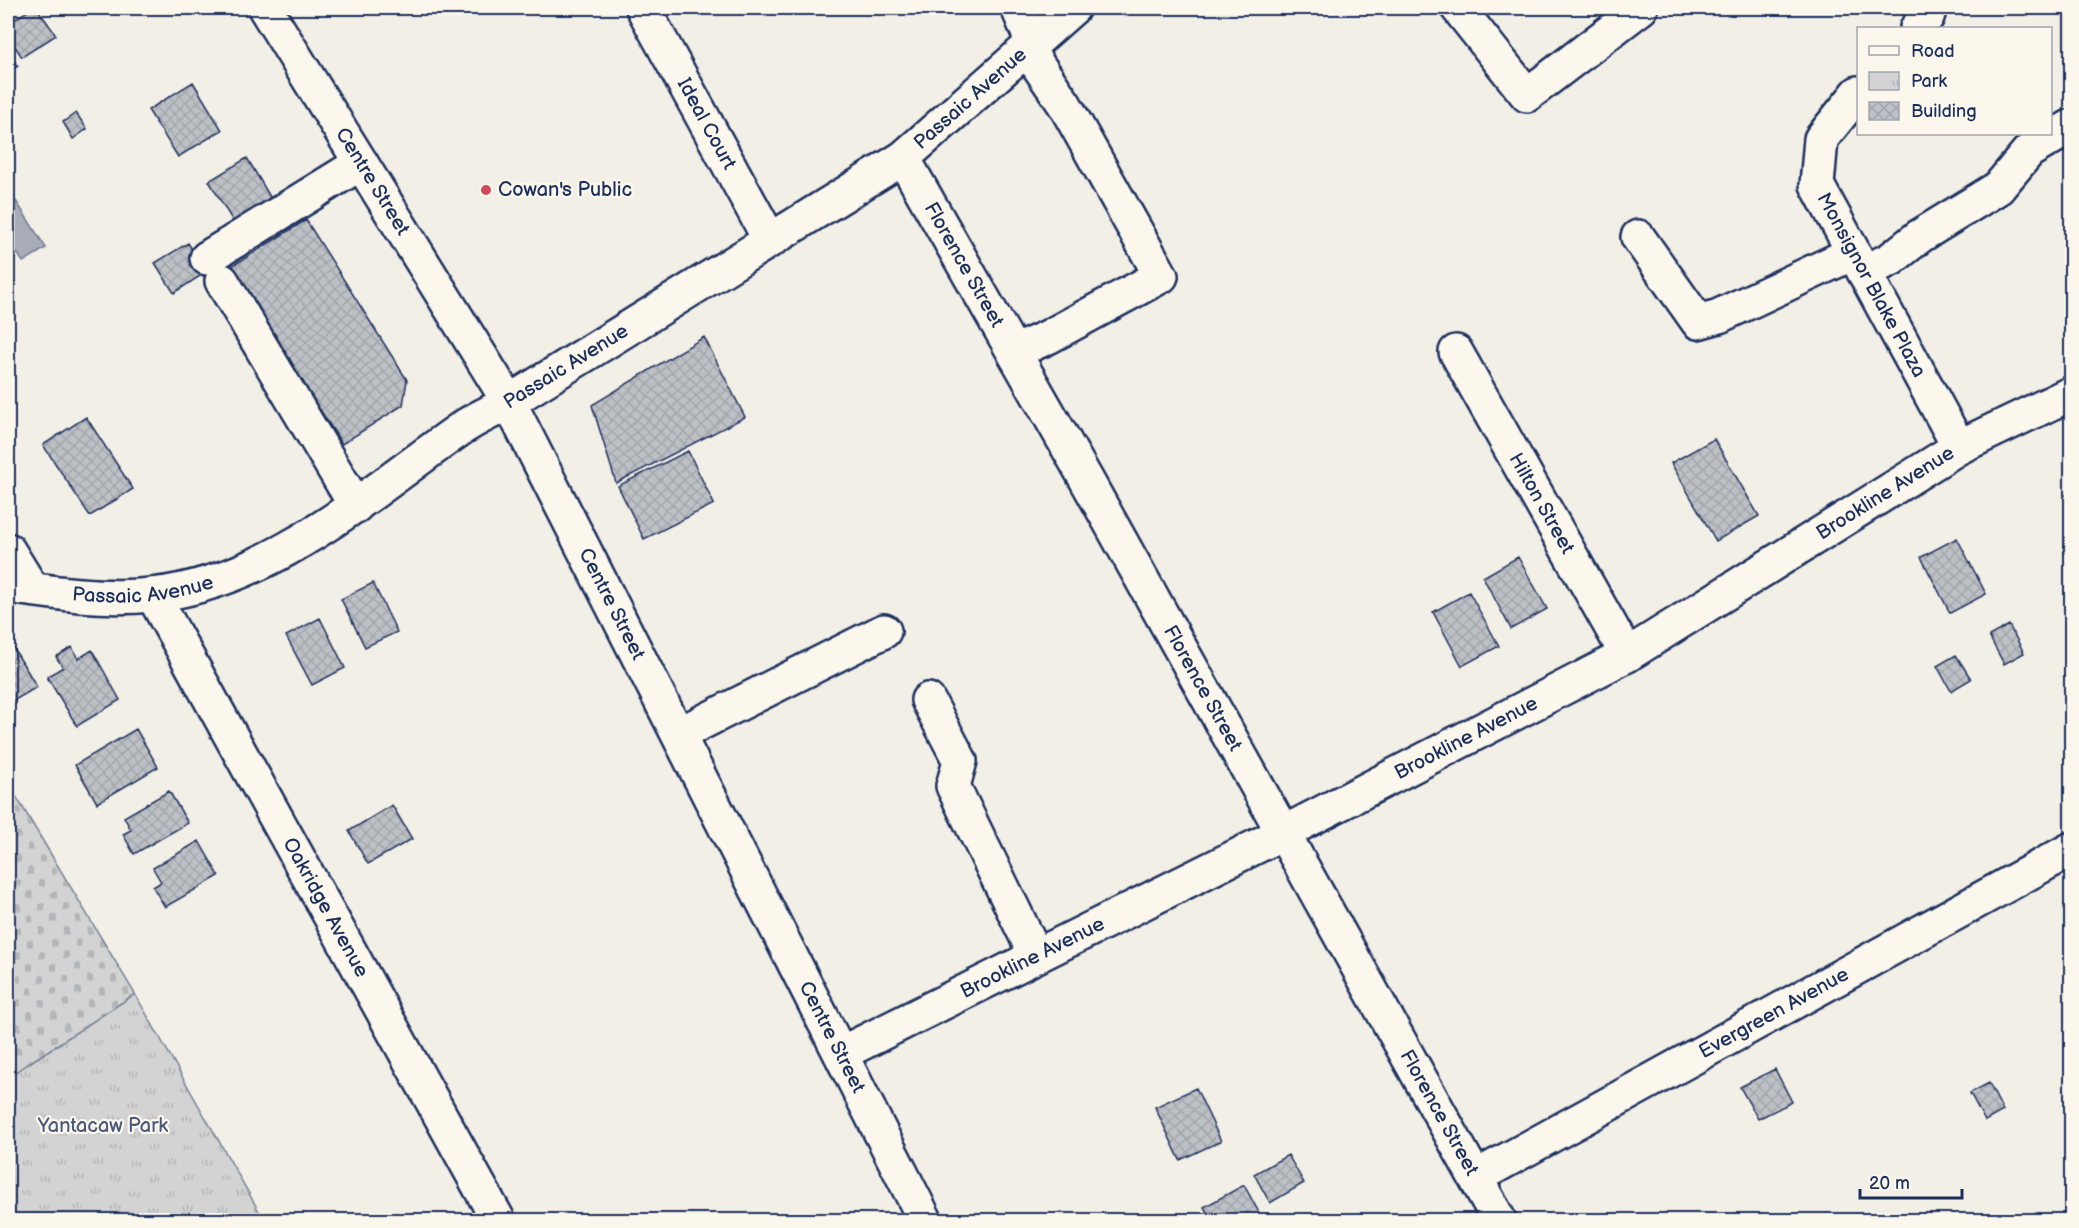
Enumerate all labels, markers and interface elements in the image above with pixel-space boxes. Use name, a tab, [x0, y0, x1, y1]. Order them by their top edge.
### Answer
legend	[1857, 27, 2052, 135]
text: Road	[1911, 41, 1955, 62]
street label: Passaic Avenue	[909, 43, 1032, 155]
text: Park	[1911, 71, 1947, 92]
street label: Ideal Court	[672, 74, 741, 174]
text: Building	[1911, 101, 1977, 122]
street label: Centre Street	[330, 123, 415, 240]
place label: Cowan's Public	[498, 178, 632, 202]
marker: Cowan's Public	[479, 183, 493, 197]
street label: Monsignor Blake Plaza	[1812, 189, 1931, 381]
street label: Florence Street	[919, 198, 1009, 332]
street label: Passaic Avenue	[499, 319, 633, 414]
street label: Brookline Avenue	[1812, 441, 1959, 545]
street label: Hilton Street	[1504, 449, 1579, 558]
street label: Centre Street	[573, 544, 650, 664]
street label: Passaic Avenue	[71, 570, 217, 609]
street label: Florence Street	[1158, 621, 1247, 755]
street label: Brookline Avenue	[1390, 691, 1542, 785]
street label: Oakridge Avenue	[277, 834, 374, 982]
street label: Brookline Avenue	[957, 912, 1109, 1004]
street label: Evergreen Avenue	[1695, 962, 1853, 1064]
street label: Centre Street	[794, 977, 870, 1097]
street label: Florence Street	[1395, 1046, 1484, 1180]
park label: Yantacaw Park	[37, 1114, 168, 1138]
scale bar	[1860, 1162, 1962, 1200]
text: 20 m	[1869, 1173, 1910, 1194]

